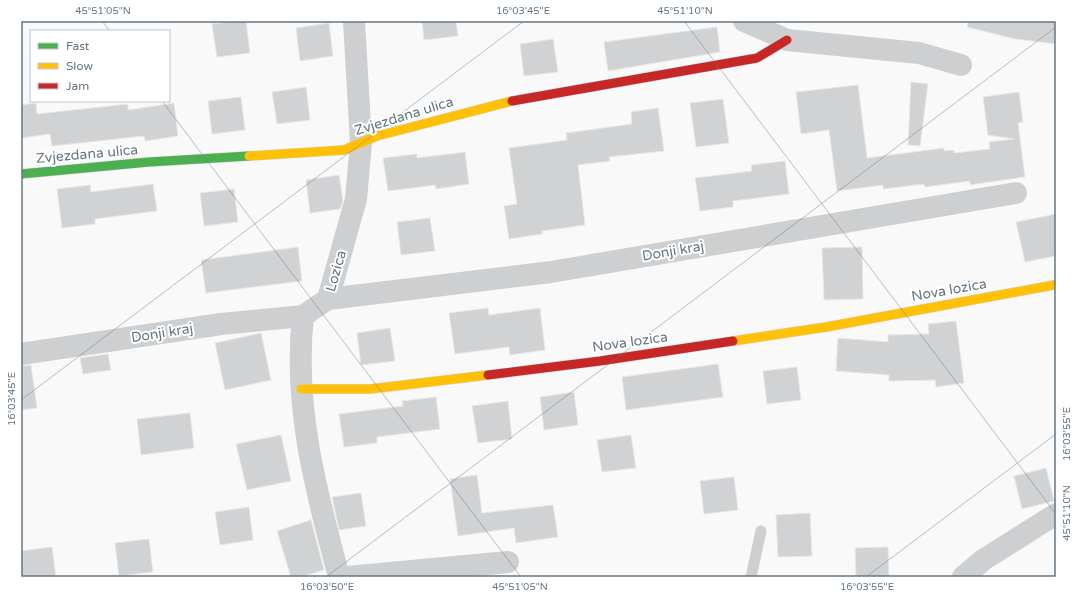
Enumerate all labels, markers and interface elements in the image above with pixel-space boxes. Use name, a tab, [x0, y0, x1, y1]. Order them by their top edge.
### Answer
text: 45°51'05"N	[75, 5, 131, 17]
text: 16°03'45"E	[496, 5, 550, 17]
text: 45°51'10"N	[657, 5, 713, 17]
legend	[30, 30, 170, 102]
text: Fast	[66, 39, 90, 53]
text: Slow	[66, 59, 93, 73]
text: Jam	[66, 79, 89, 93]
street label: Zvjezdana ulica	[353, 93, 455, 139]
street label: Zvjezdana ulica	[35, 141, 139, 167]
street label: Donji kraj	[641, 237, 705, 265]
street label: Lozica	[322, 248, 350, 294]
street label: Nova lozica	[910, 275, 988, 305]
street label: Donji kraj	[130, 320, 194, 346]
street label: Nova lozica	[591, 328, 669, 356]
text: 16°03'45"E	[6, 372, 18, 426]
text: 16°03'55"E	[1061, 407, 1073, 461]
text: 45°51'10"N	[1061, 485, 1073, 541]
text: 16°03'50"E	[300, 581, 354, 593]
text: 45°51'05"N	[492, 581, 548, 593]
text: 16°03'55"E	[840, 581, 894, 593]

